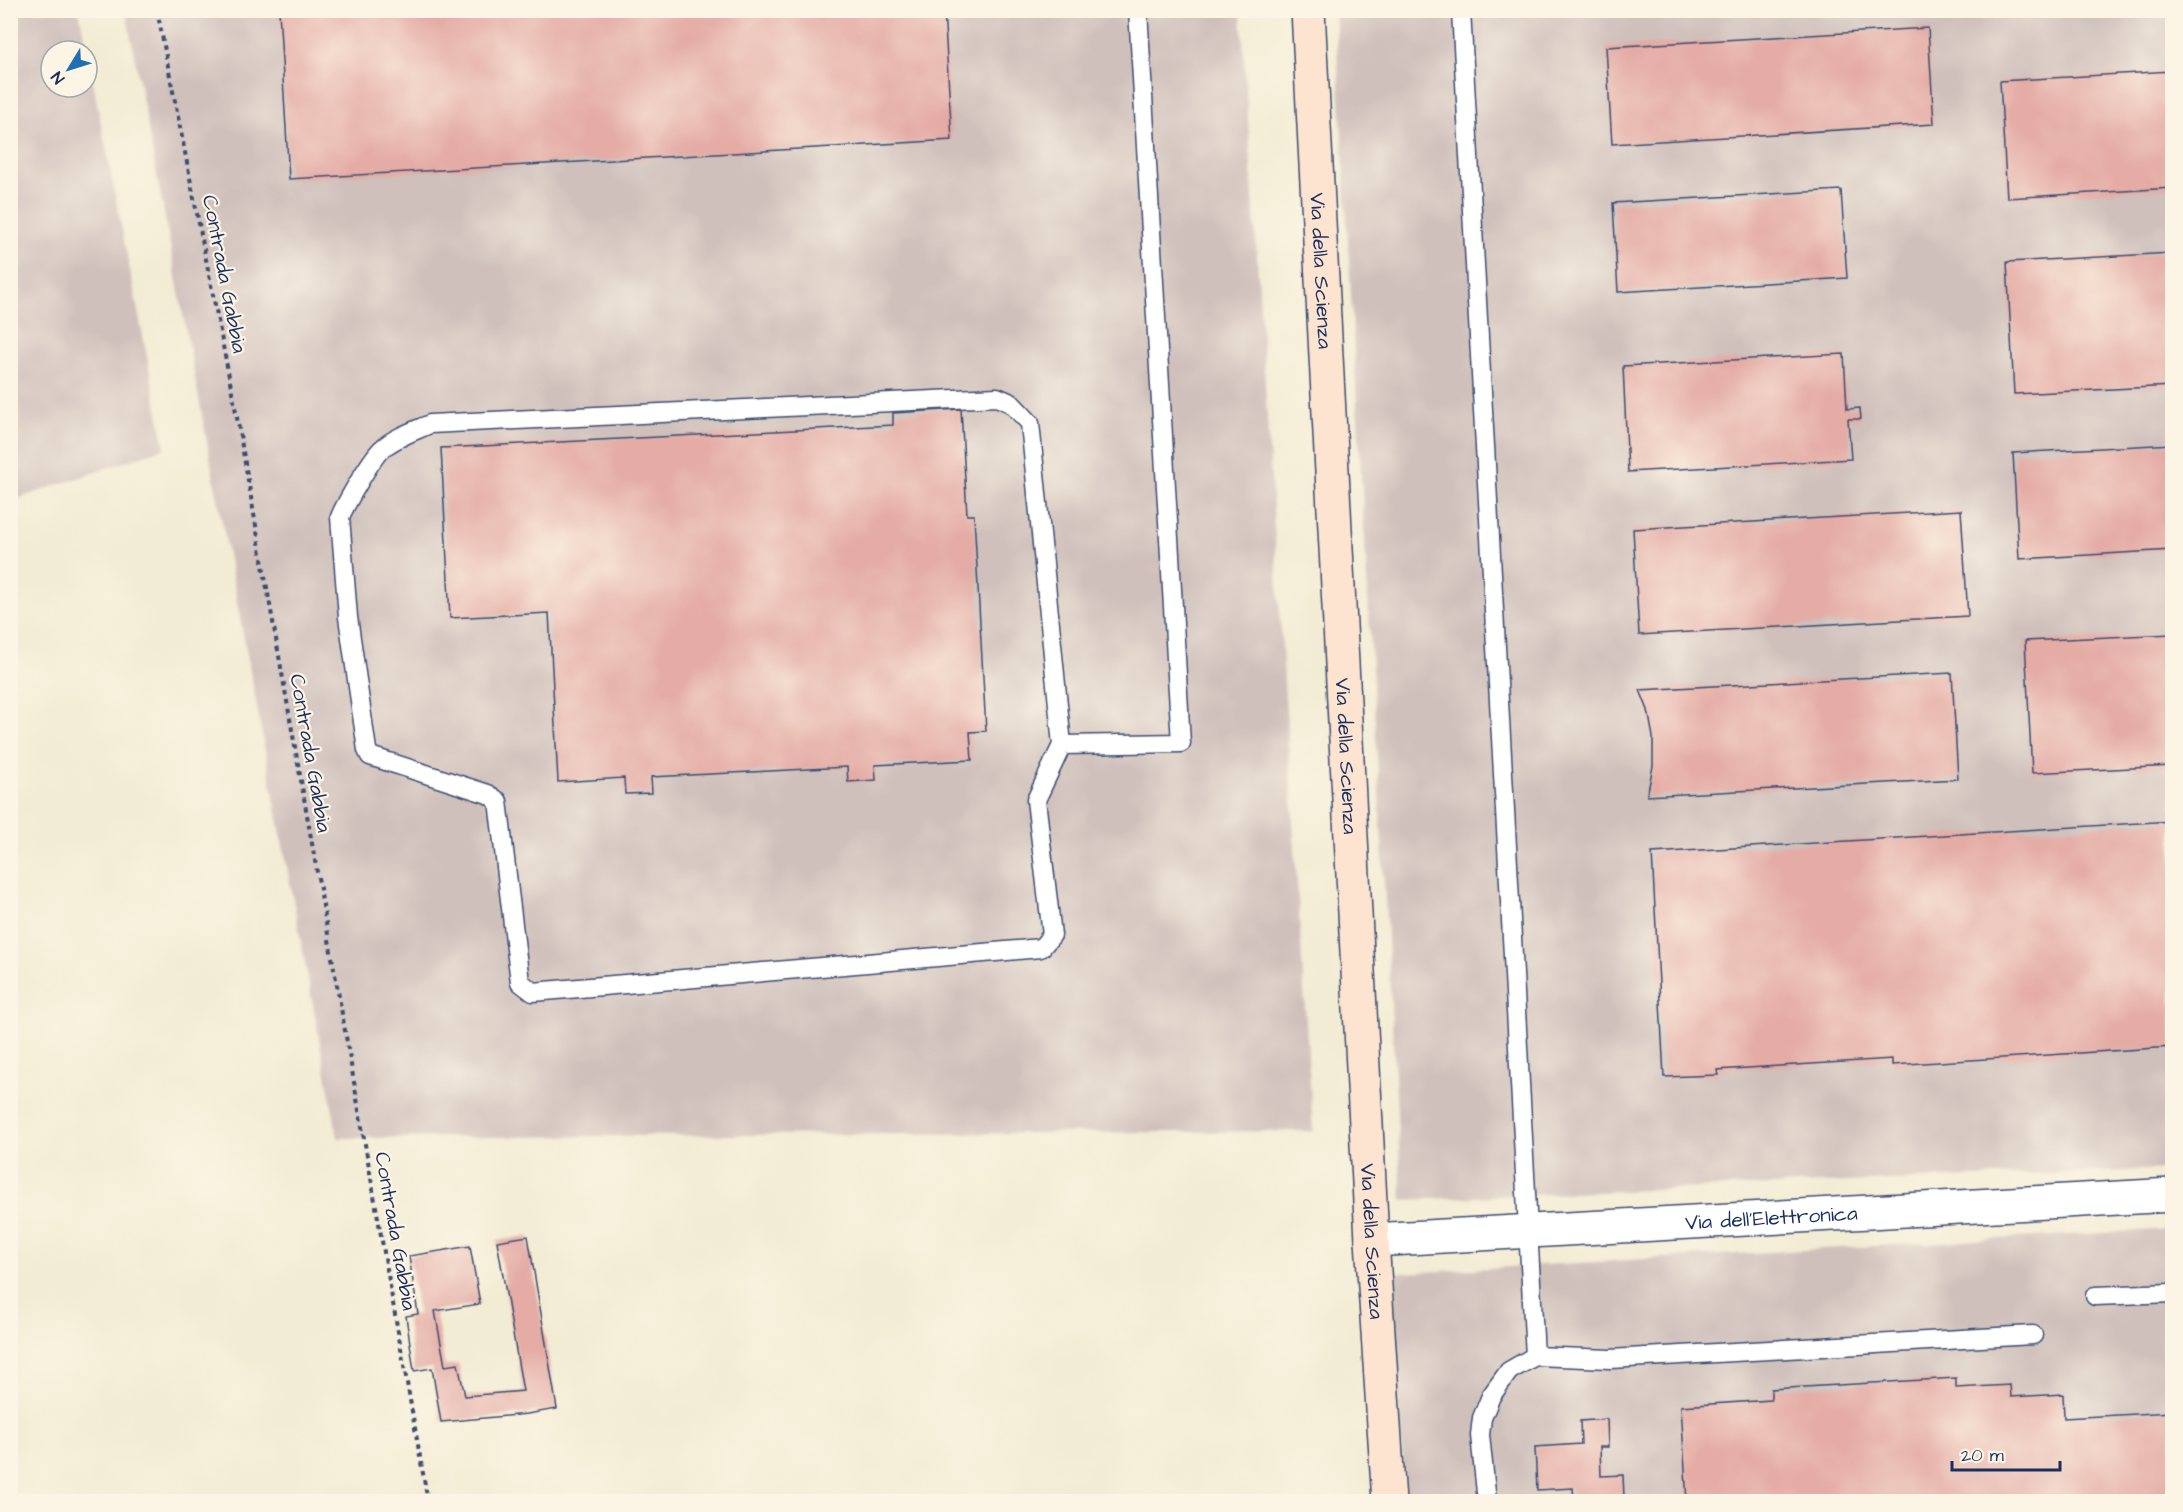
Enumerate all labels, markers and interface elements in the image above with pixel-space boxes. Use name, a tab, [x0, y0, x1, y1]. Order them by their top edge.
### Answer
north arrow	[39, 39, 99, 99]
text: N	[46, 67, 70, 88]
street label: Via della Scienza	[1303, 192, 1340, 350]
street label: Contrada Gabbia	[195, 193, 254, 356]
street label: Contrada Gabbia	[282, 672, 339, 835]
street label: Via della Scienza	[1328, 677, 1365, 835]
street label: Contrada Gabbia	[367, 1150, 424, 1313]
street label: Via della Scienza	[1353, 1163, 1391, 1321]
street label: Via dell'Elettronica	[1684, 1199, 1859, 1237]
scale bar	[1952, 1434, 2060, 1472]
text: 20 m	[1961, 1443, 2004, 1468]

